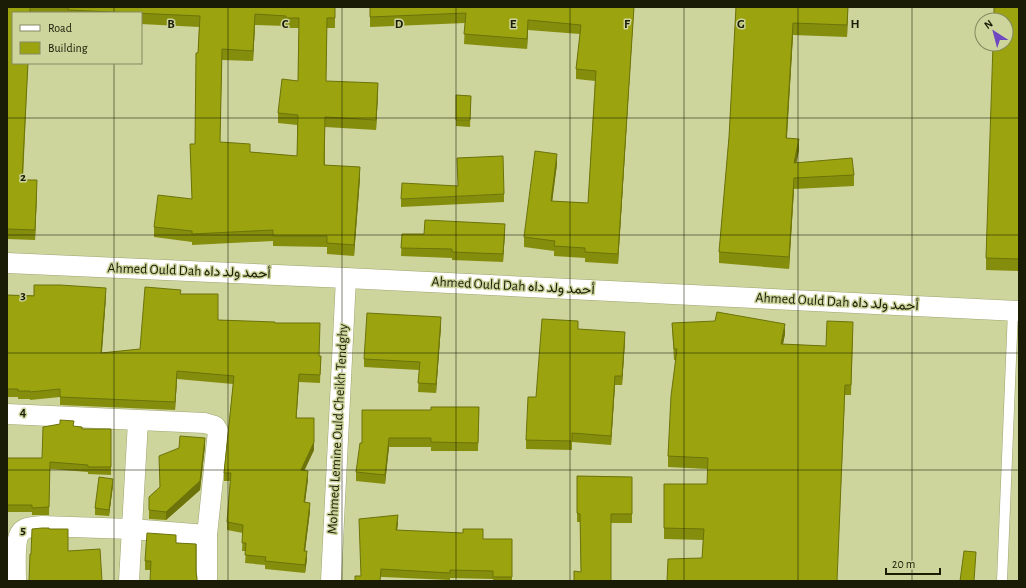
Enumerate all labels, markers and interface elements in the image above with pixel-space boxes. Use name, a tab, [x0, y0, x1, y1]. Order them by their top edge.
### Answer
legend	[12, 12, 142, 64]
north arrow	[974, 12, 1014, 52]
text: B	[167, 18, 175, 31]
text: C	[282, 18, 289, 31]
text: D	[395, 18, 404, 31]
text: E	[510, 18, 517, 31]
text: F	[624, 18, 631, 31]
text: G	[737, 18, 745, 31]
text: H	[850, 18, 860, 31]
text: N	[982, 18, 995, 31]
text: Road	[48, 22, 72, 34]
text: Building	[48, 42, 88, 54]
text: 2	[20, 171, 26, 184]
street label: Ahmed Ould Dah أحمد ولد داه	[107, 260, 271, 282]
street label: Ahmed Ould Dah أحمد ولد داه	[431, 274, 595, 298]
text: 3	[20, 289, 26, 302]
street label: Ahmed Ould Dah أحمد ولد داه	[755, 290, 919, 314]
street label: Mohmed Lemine Ould Cheikh Tendghy	[325, 323, 351, 535]
text: 4	[20, 406, 27, 419]
text: 5	[20, 524, 26, 537]
scale bar	[886, 550, 940, 576]
text: 20 m	[892, 558, 915, 570]

